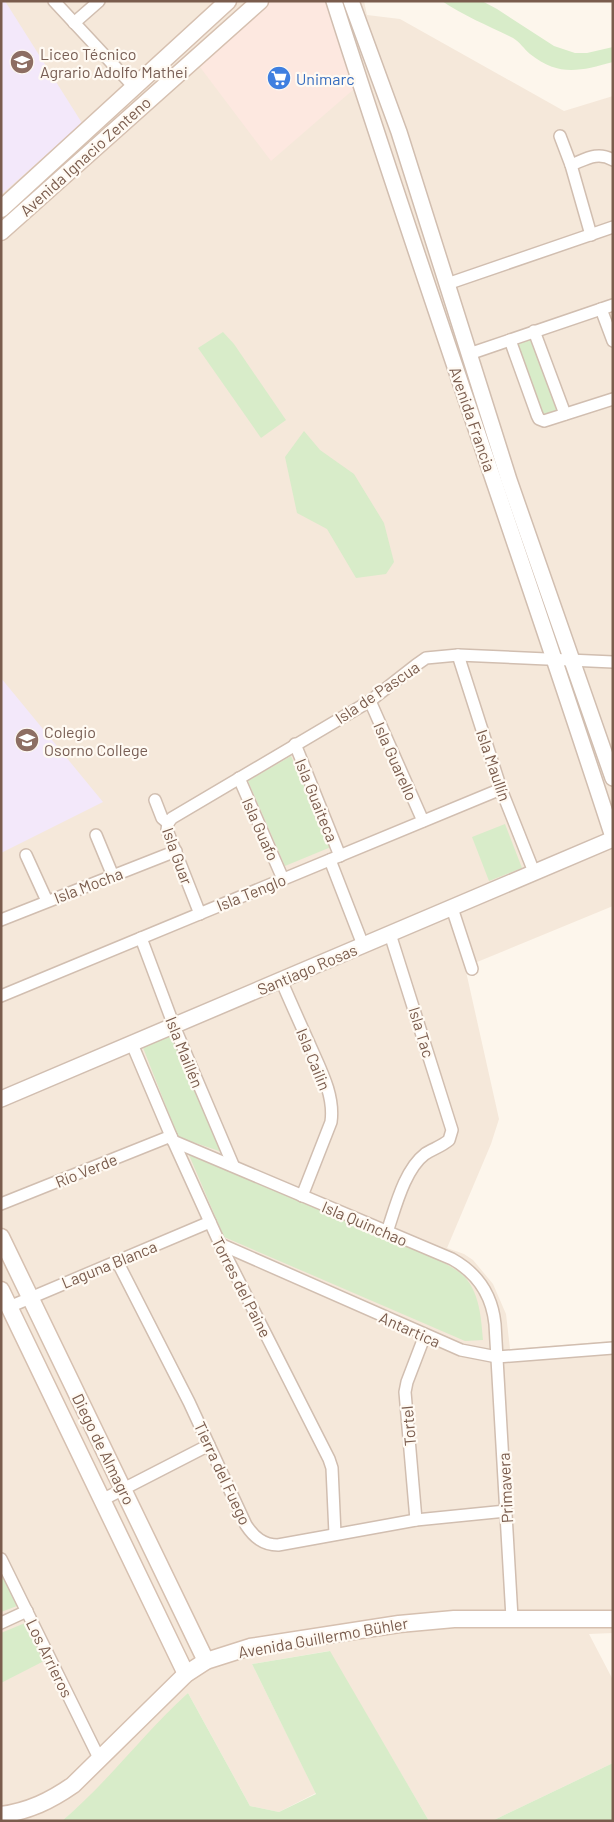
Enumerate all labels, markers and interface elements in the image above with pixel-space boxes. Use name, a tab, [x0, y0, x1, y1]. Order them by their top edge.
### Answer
place label: Liceo Técnico Agrario Adolfo Mathei	[40, 44, 188, 81]
school or university icon: Liceo Técnico Agrario Adolfo Mathei	[9, 49, 35, 75]
supermarket icon: Unimarc	[266, 65, 292, 91]
place label: Unimarc	[296, 69, 355, 88]
street label: Avenida Ignacio Zenteno	[16, 92, 154, 220]
street label: Avenida Francia	[446, 364, 500, 474]
street label: Isla de Pascua	[331, 657, 423, 727]
street label: Isla Guarello	[370, 719, 422, 803]
place label: Colegio Osorno College	[44, 722, 148, 759]
school or university icon: Colegio Osorno College	[14, 727, 40, 753]
street label: Isla Maullín	[473, 727, 515, 803]
street label: Isla Guaiteca	[292, 756, 342, 844]
street label: Isla Guafo	[239, 795, 283, 863]
street label: Isla Guar	[159, 825, 197, 887]
street label: Isla Mocha	[51, 863, 125, 907]
street label: Isla Tenglo	[214, 870, 288, 914]
street label: Santiago Rosas	[254, 939, 360, 999]
street label: Isla Tac	[405, 1004, 439, 1060]
street label: Isla Maillén	[162, 1014, 208, 1090]
street label: Isla Cailin	[293, 1025, 335, 1093]
street label: Río Verde	[52, 1149, 120, 1191]
street label: Isla Quinchao	[319, 1196, 411, 1250]
street label: Torres del Paine	[208, 1233, 276, 1341]
street label: Laguna Blanca	[58, 1236, 160, 1292]
street label: Antartica	[377, 1307, 443, 1351]
street label: Diego de Almagro	[69, 1390, 139, 1508]
street label: Tortel	[397, 1405, 419, 1447]
street label: Tierra del Fuego	[191, 1418, 255, 1528]
street label: Primavera	[494, 1452, 516, 1524]
street label: Avenida Guillermo Bühler	[237, 1613, 410, 1661]
street label: Los Arrieros	[23, 1616, 77, 1700]

